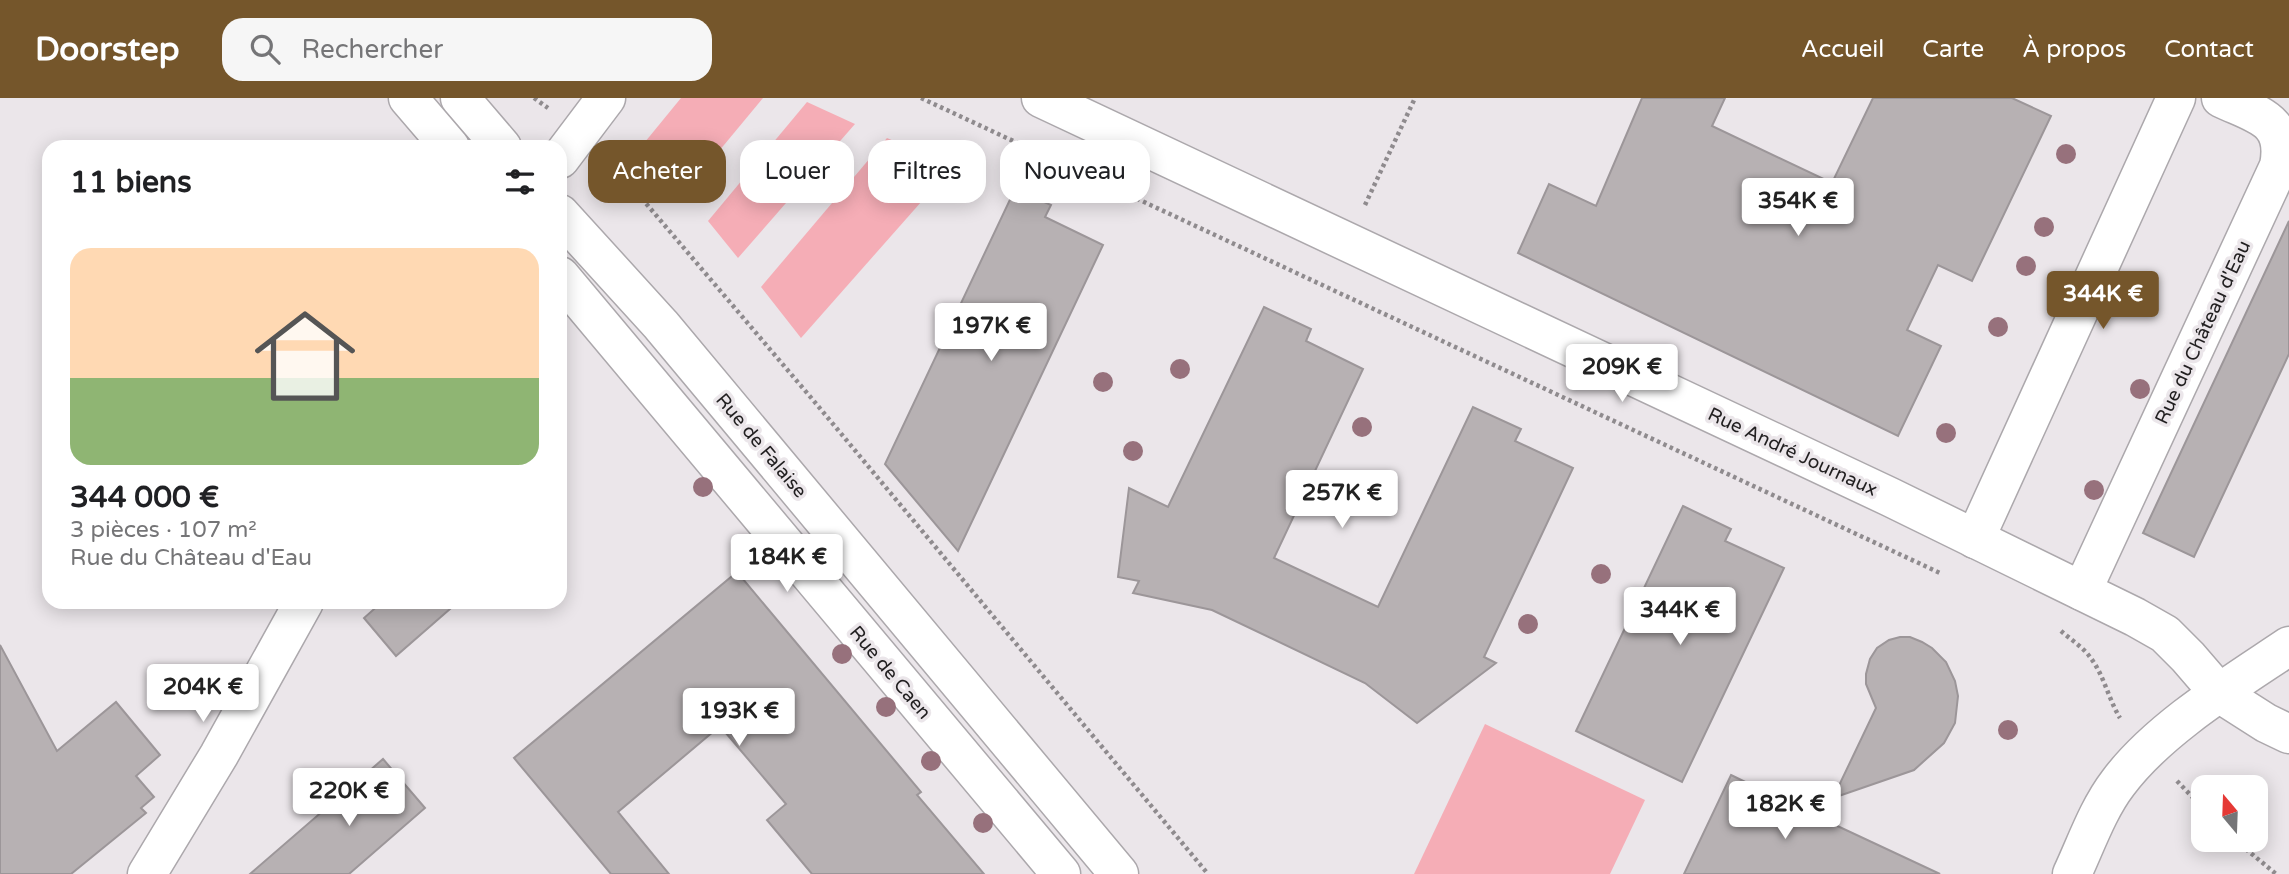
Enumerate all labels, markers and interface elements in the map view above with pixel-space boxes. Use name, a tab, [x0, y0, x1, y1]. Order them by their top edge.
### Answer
search box	[222, 18, 712, 81]
text: Doorstep	[35, 30, 180, 69]
icon: search	[246, 30, 284, 68]
text: Rechercher	[302, 34, 443, 65]
text: Accueil	[1801, 35, 1884, 64]
text: Carte	[1922, 35, 1984, 64]
text: À propos	[2022, 35, 2126, 64]
text: Contact	[2164, 35, 2254, 64]
chip: Acheter	[588, 140, 726, 203]
chip: Louer	[740, 140, 854, 203]
chip: Filtres	[868, 140, 986, 203]
chip: Nouveau	[1000, 140, 1150, 203]
icon: filters	[501, 163, 539, 201]
text: 11 biens	[70, 164, 192, 201]
pin: 354K €	[1741, 178, 1855, 238]
text: 354K €	[1758, 187, 1838, 215]
street label: Rue du Château d'Eau	[2151, 237, 2255, 428]
pin: 344K €	[2046, 272, 2160, 331]
text: 344K €	[2063, 280, 2143, 308]
icon: home	[242, 293, 368, 419]
pin: 197K €	[934, 303, 1048, 363]
text: 197K €	[951, 312, 1031, 340]
pin: 209K €	[1565, 344, 1679, 404]
text: 209K €	[1582, 353, 1662, 381]
street label: Rue de Falaise	[711, 389, 811, 502]
street label: Rue André Journaux	[1704, 403, 1881, 501]
pin: 257K €	[1285, 470, 1399, 530]
text: 344 000 €	[70, 479, 219, 516]
text: 257K €	[1302, 479, 1382, 507]
text: 3 pièces · 107 m²	[70, 516, 257, 544]
pin: 184K €	[730, 534, 844, 594]
text: 184K €	[747, 543, 827, 571]
text: Rue du Château d'Eau	[70, 544, 312, 572]
pin: 344K €	[1623, 588, 1737, 647]
text: 344K €	[1640, 596, 1720, 624]
street label: Rue de Caen	[845, 622, 936, 724]
pin: 204K €	[146, 664, 260, 724]
text: 204K €	[163, 673, 243, 701]
pin: 193K €	[682, 688, 796, 748]
text: 193K €	[699, 697, 779, 725]
pin: 220K €	[292, 768, 406, 828]
north arrow	[2191, 775, 2268, 852]
map controls	[2191, 775, 2268, 852]
text: 220K €	[309, 777, 389, 805]
pin: 182K €	[1728, 782, 1842, 841]
text: 182K €	[1745, 790, 1825, 818]

